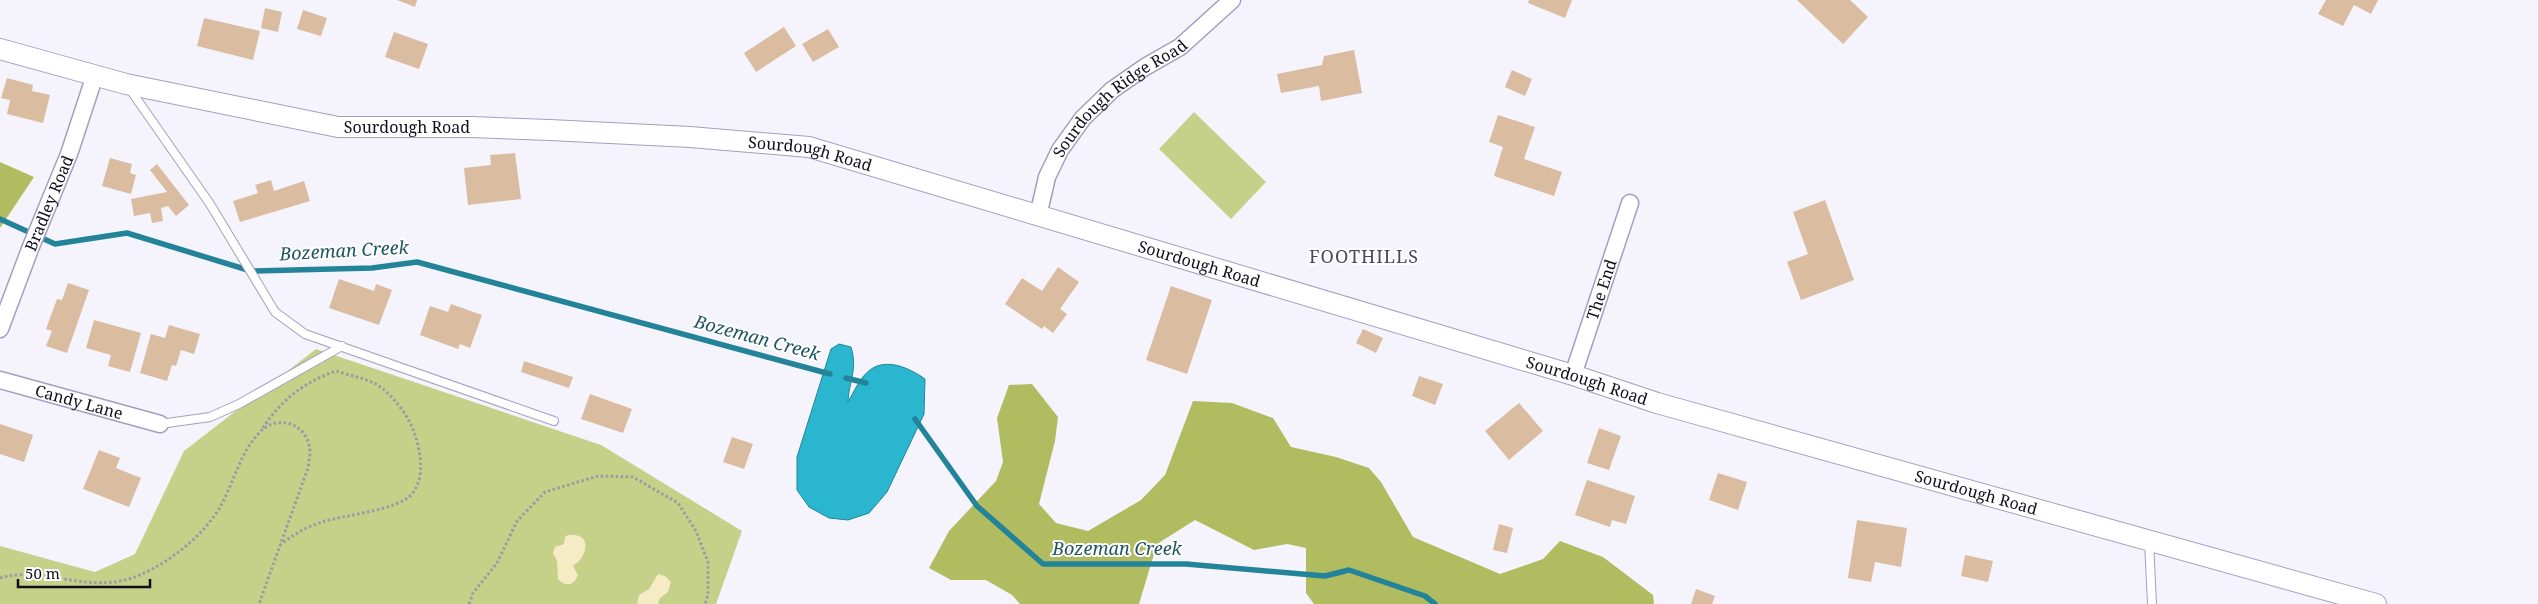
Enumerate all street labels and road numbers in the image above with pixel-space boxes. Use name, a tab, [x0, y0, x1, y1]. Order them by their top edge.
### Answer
street label: Sourdough Ridge Road	[1047, 34, 1192, 161]
street label: Sourdough Road	[344, 116, 470, 138]
street label: Sourdough Road	[747, 131, 875, 176]
street label: Bradley Road	[19, 152, 78, 254]
street label: Sourdough Road	[1136, 235, 1263, 292]
street label: The End	[1581, 256, 1622, 323]
street label: Sourdough Road	[1524, 351, 1651, 410]
street label: Candy Lane	[33, 379, 125, 424]
street label: Sourdough Road	[1912, 465, 2040, 520]

